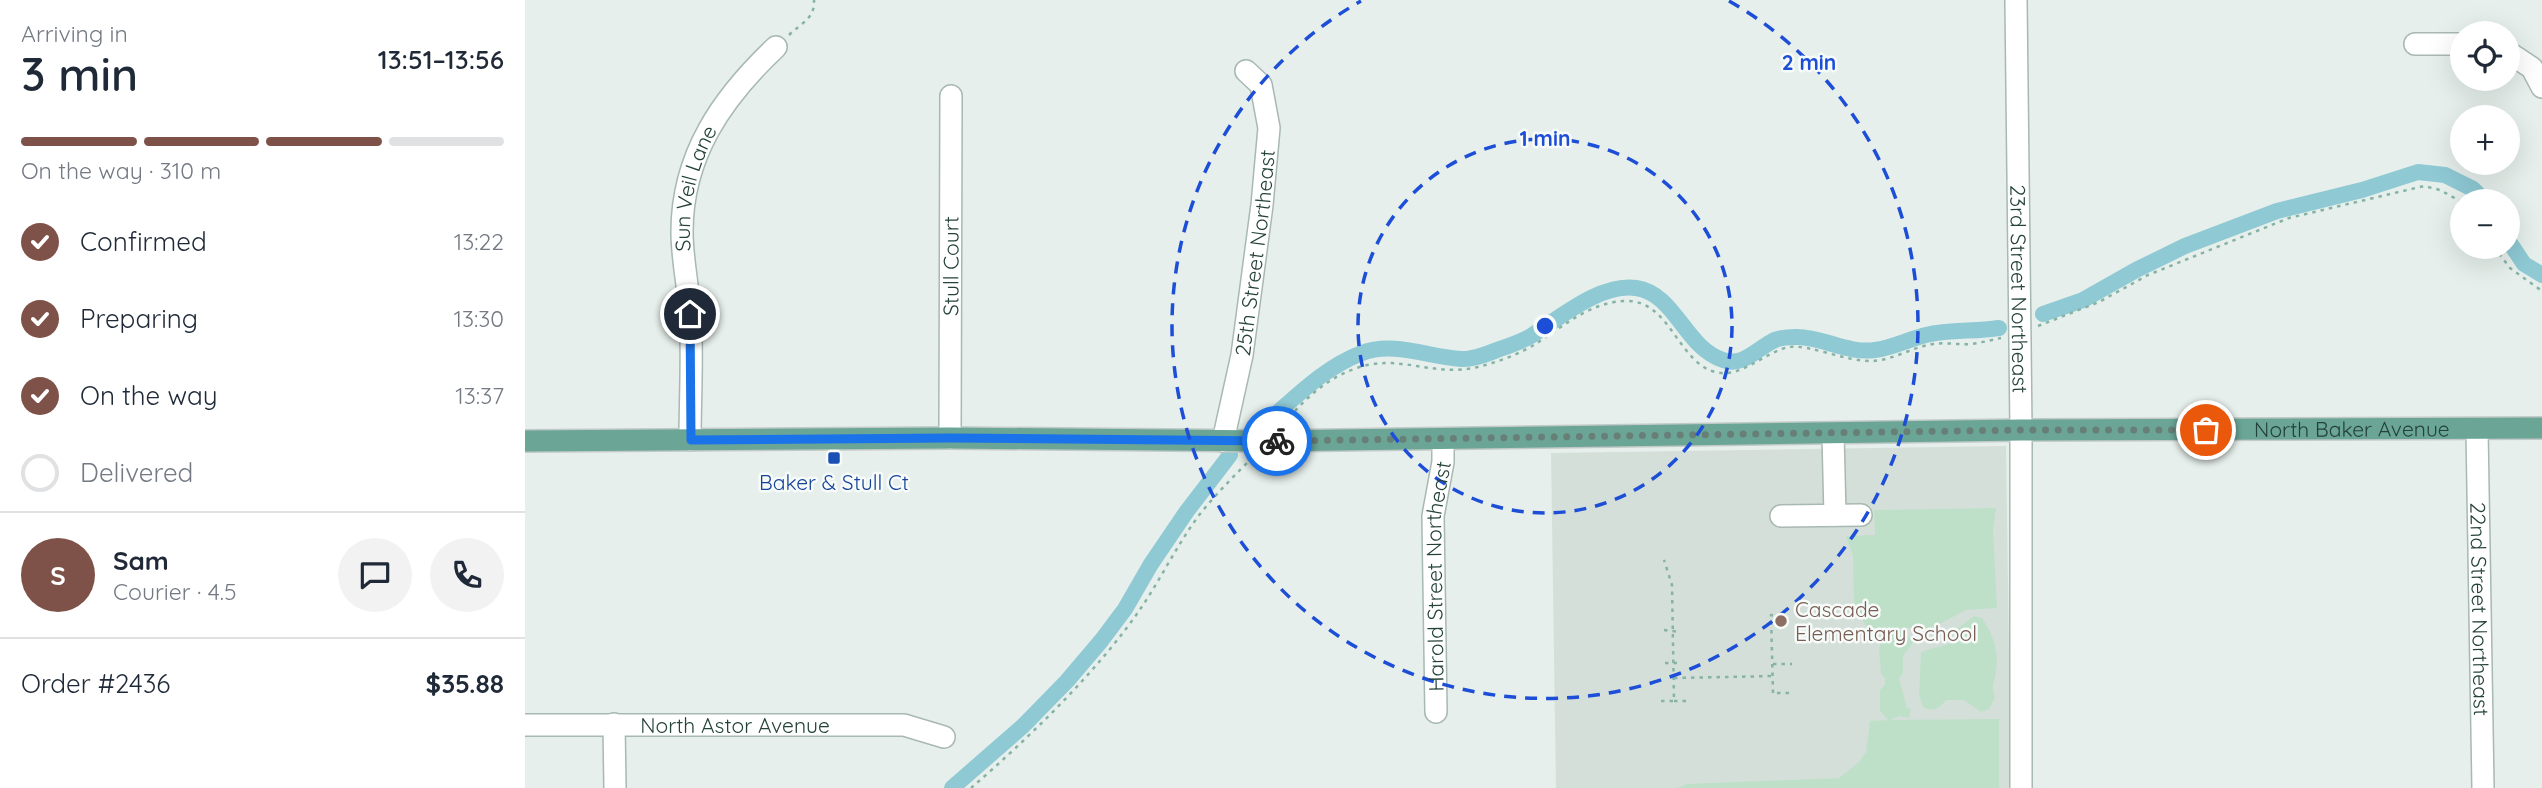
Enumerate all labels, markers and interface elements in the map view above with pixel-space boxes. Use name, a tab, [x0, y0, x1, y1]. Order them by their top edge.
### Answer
text: Arriving in	[21, 19, 128, 48]
map controls	[2450, 21, 2520, 259]
button: locate	[2450, 21, 2520, 91]
text: 13:51–13:56	[378, 43, 504, 76]
text: 3 min	[21, 45, 138, 103]
text: 2 min	[1782, 49, 1836, 75]
button: +	[2450, 105, 2520, 175]
street label: Sun Veil Lane	[669, 120, 722, 252]
text: 1 min	[1520, 125, 1570, 151]
street label: 25th Street Northeast	[1229, 149, 1280, 358]
text: On the way · 310 m	[21, 156, 221, 185]
street label: 23rd Street Northeast	[2005, 184, 2034, 393]
button: −	[2450, 189, 2520, 259]
street label: Stull Court	[937, 216, 964, 316]
icon: check	[21, 223, 59, 261]
text: Confirmed	[80, 225, 207, 258]
text: 13:22	[454, 227, 504, 256]
pin	[660, 284, 720, 344]
icon: home	[671, 295, 709, 333]
icon: check	[21, 300, 59, 338]
text: Preparing	[80, 302, 198, 335]
text: 13:30	[453, 304, 504, 333]
centre of rings	[1533, 314, 1557, 338]
icon: check	[21, 377, 59, 415]
text: On the way	[80, 379, 218, 412]
text: 13:37	[455, 381, 504, 410]
pin	[2176, 400, 2236, 460]
courier	[1242, 406, 1312, 476]
icon: bag	[2187, 411, 2225, 449]
street label: North Baker Avenue	[2254, 415, 2450, 442]
icon: bike	[1258, 422, 1296, 460]
marker: Baker & Stull Ct	[826, 450, 842, 466]
text: Delivered	[80, 456, 193, 489]
street label: Harold Street Northeast	[1420, 459, 1456, 692]
place label: Baker & Stull Ct	[759, 469, 909, 495]
street label: 22nd Street Northeast	[2465, 502, 2495, 716]
button: chat	[338, 538, 412, 612]
button: phone	[430, 538, 504, 612]
text: Sam	[113, 544, 169, 577]
text: S	[50, 559, 66, 592]
text: Courier · 4.5	[113, 577, 237, 606]
place label: Cascade Elementary School	[1795, 596, 1977, 646]
marker: Cascade Elementary School	[1773, 613, 1789, 629]
text: Order #2436	[21, 667, 170, 700]
text: $35.88	[426, 667, 504, 700]
street label: North Astor Avenue	[640, 712, 830, 738]

